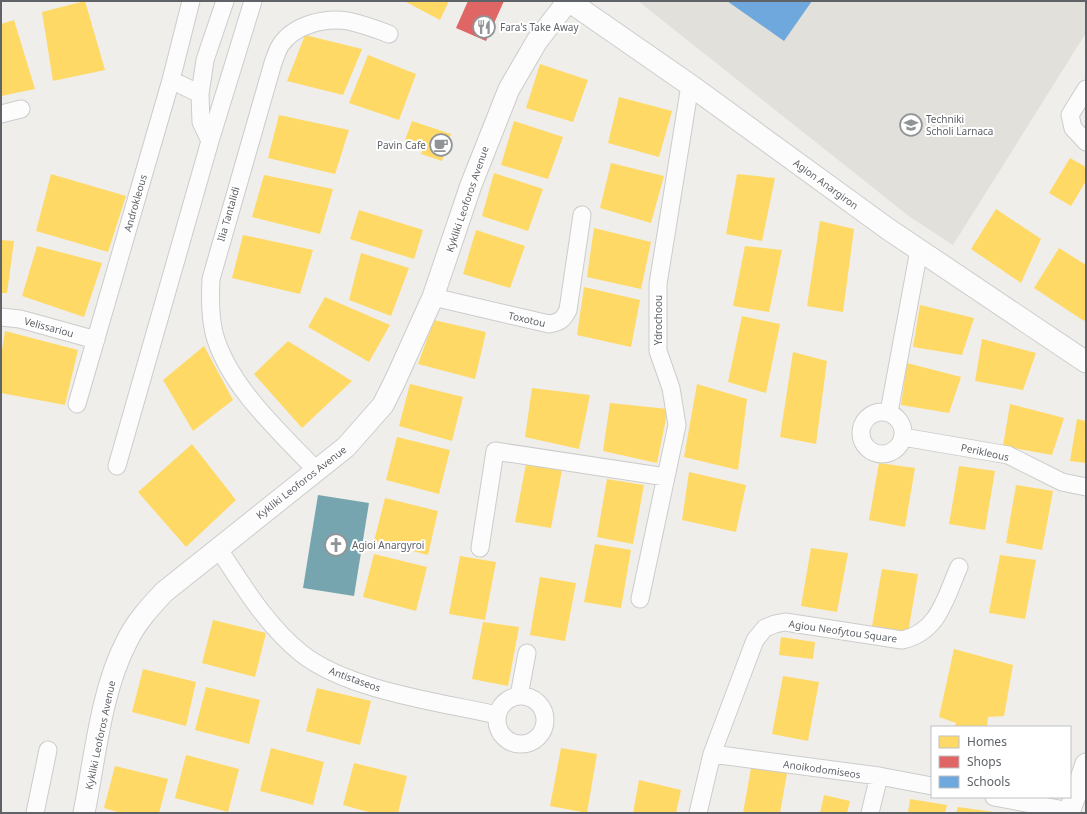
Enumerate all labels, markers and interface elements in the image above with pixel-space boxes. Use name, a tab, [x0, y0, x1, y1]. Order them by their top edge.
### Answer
restaurant icon: Fara's Take Away	[471, 14, 497, 40]
place label: Fara's Take Away	[500, 20, 579, 34]
school or university icon: Techniki Scholi Larnaca	[898, 112, 924, 138]
place label: Techniki Scholi Larnaca	[926, 112, 993, 138]
cafe icon: Pavin Cafe	[428, 132, 454, 158]
place label: Pavin Cafe	[377, 138, 426, 152]
street label: Kykliki Leoforos Avenue	[442, 144, 492, 254]
street label: Agion Anargiron	[791, 156, 861, 212]
street label: Androkleous	[120, 172, 150, 233]
street label: Ilia Tantalidi	[213, 185, 243, 243]
street label: Ydrochoou	[651, 295, 665, 345]
street label: Toxotou	[507, 308, 547, 330]
street label: Velissariou	[23, 314, 75, 340]
street label: Perikleous	[960, 440, 1011, 464]
street label: Kykliki Leoforos Avenue	[253, 442, 349, 522]
church icon: Agioi Anargyroi	[323, 532, 349, 558]
place label: Agioi Anargyroi	[352, 538, 424, 552]
street label: Agiou Neofytou Square	[788, 616, 898, 646]
street label: Antistaseos	[327, 663, 383, 695]
street label: Kykliki Leoforos Avenue	[82, 679, 118, 791]
legend	[931, 726, 1071, 798]
text: Homes	[967, 733, 1007, 750]
text: Shops	[967, 753, 1002, 770]
street label: Anoikodomiseos	[782, 757, 862, 781]
text: Schools	[967, 773, 1010, 790]

